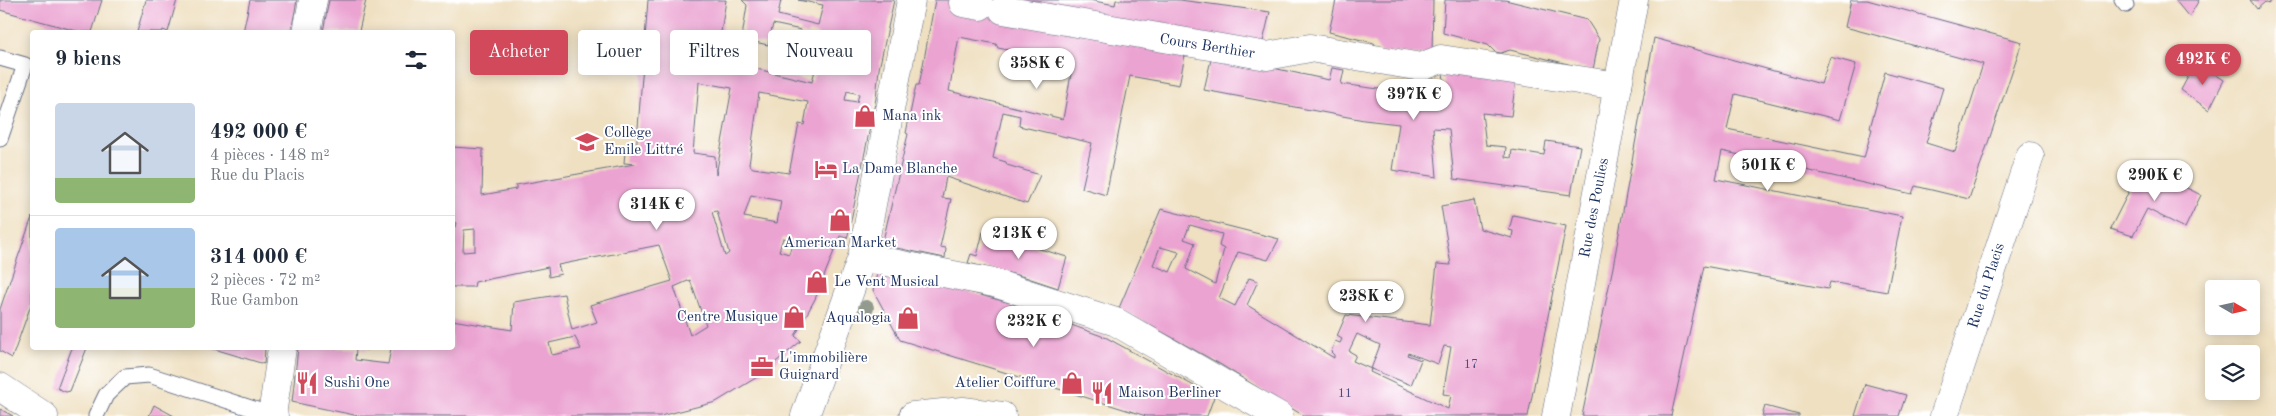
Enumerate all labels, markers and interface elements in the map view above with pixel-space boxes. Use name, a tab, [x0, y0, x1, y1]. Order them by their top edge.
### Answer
chip: Acheter	[470, 30, 568, 75]
chip: Louer	[578, 30, 660, 75]
chip: Filtres	[670, 30, 758, 75]
chip: Nouveau	[768, 30, 871, 75]
street label: Cours Berthier	[1158, 32, 1256, 62]
pin: 492K €	[2162, 44, 2244, 86]
icon: filters	[402, 46, 430, 74]
pin: 358K €	[996, 48, 1078, 90]
text: 9 biens	[55, 49, 121, 70]
text: 492K €	[2176, 52, 2230, 68]
text: 358K €	[1010, 56, 1064, 72]
pin: 397K €	[1373, 78, 1455, 121]
text: 397K €	[1387, 87, 1441, 103]
shop icon: Mana ink	[852, 103, 878, 129]
place label: Mana ink	[882, 109, 942, 124]
text: 492 000 €	[210, 122, 307, 143]
icon: home	[95, 123, 155, 183]
place label: Collège Emile Littré	[604, 126, 683, 158]
school or university icon: Collège Emile Littré	[574, 129, 600, 155]
text: 4 pièces · 148 m²	[210, 148, 330, 164]
pin: 501K €	[1727, 150, 1809, 192]
hotel icon: La Dame Blanche	[813, 156, 839, 182]
street label: Rue des Poulies	[1578, 157, 1612, 259]
text: 501K €	[1741, 158, 1795, 174]
pin: 290K €	[2114, 160, 2196, 202]
place label: La Dame Blanche	[842, 162, 957, 177]
text: Rue du Placis	[210, 168, 305, 184]
text: 290K €	[2128, 168, 2182, 184]
pin: 314K €	[616, 188, 698, 231]
text: 314K €	[630, 197, 684, 213]
shop icon: American Market	[827, 207, 853, 233]
pin: 213K €	[978, 218, 1060, 260]
text: 213K €	[992, 226, 1046, 242]
place label: American Market	[784, 236, 896, 251]
street label: Rue du Placis	[1966, 242, 2008, 330]
text: 314 000 €	[210, 247, 307, 268]
icon: home	[95, 248, 155, 308]
shop icon: Le Vent Musical	[804, 269, 830, 295]
text: 2 pièces · 72 m²	[210, 273, 320, 289]
place label: Le Vent Musical	[834, 275, 939, 290]
pin: 238K €	[1325, 280, 1407, 323]
north arrow	[2205, 280, 2260, 335]
map controls	[2205, 280, 2260, 400]
text: 238K €	[1339, 289, 1393, 305]
text: Rue Gambon	[210, 293, 299, 309]
shop icon: Centre Musique	[781, 304, 807, 330]
shop icon: Aqualogia	[895, 305, 921, 331]
pin: 232K €	[993, 306, 1075, 348]
place label: Centre Musique	[677, 310, 778, 325]
place label: Aqualogia	[826, 311, 892, 326]
text: 232K €	[1007, 314, 1061, 330]
button: layers	[2205, 345, 2260, 400]
place label: L'immobilière Guignard	[779, 351, 868, 383]
office icon: L'immobilière Guignard	[749, 354, 775, 380]
house number: 17	[1464, 359, 1478, 371]
restaurant icon: Sushi One	[294, 370, 320, 396]
shop icon: Atelier Coiffure	[1059, 370, 1085, 396]
place label: Sushi One	[324, 376, 390, 391]
place label: Atelier Coiffure	[955, 376, 1056, 391]
restaurant icon: Maison Berliner	[1089, 380, 1115, 406]
place label: Maison Berliner	[1118, 386, 1221, 401]
house number: 11	[1338, 388, 1352, 400]

